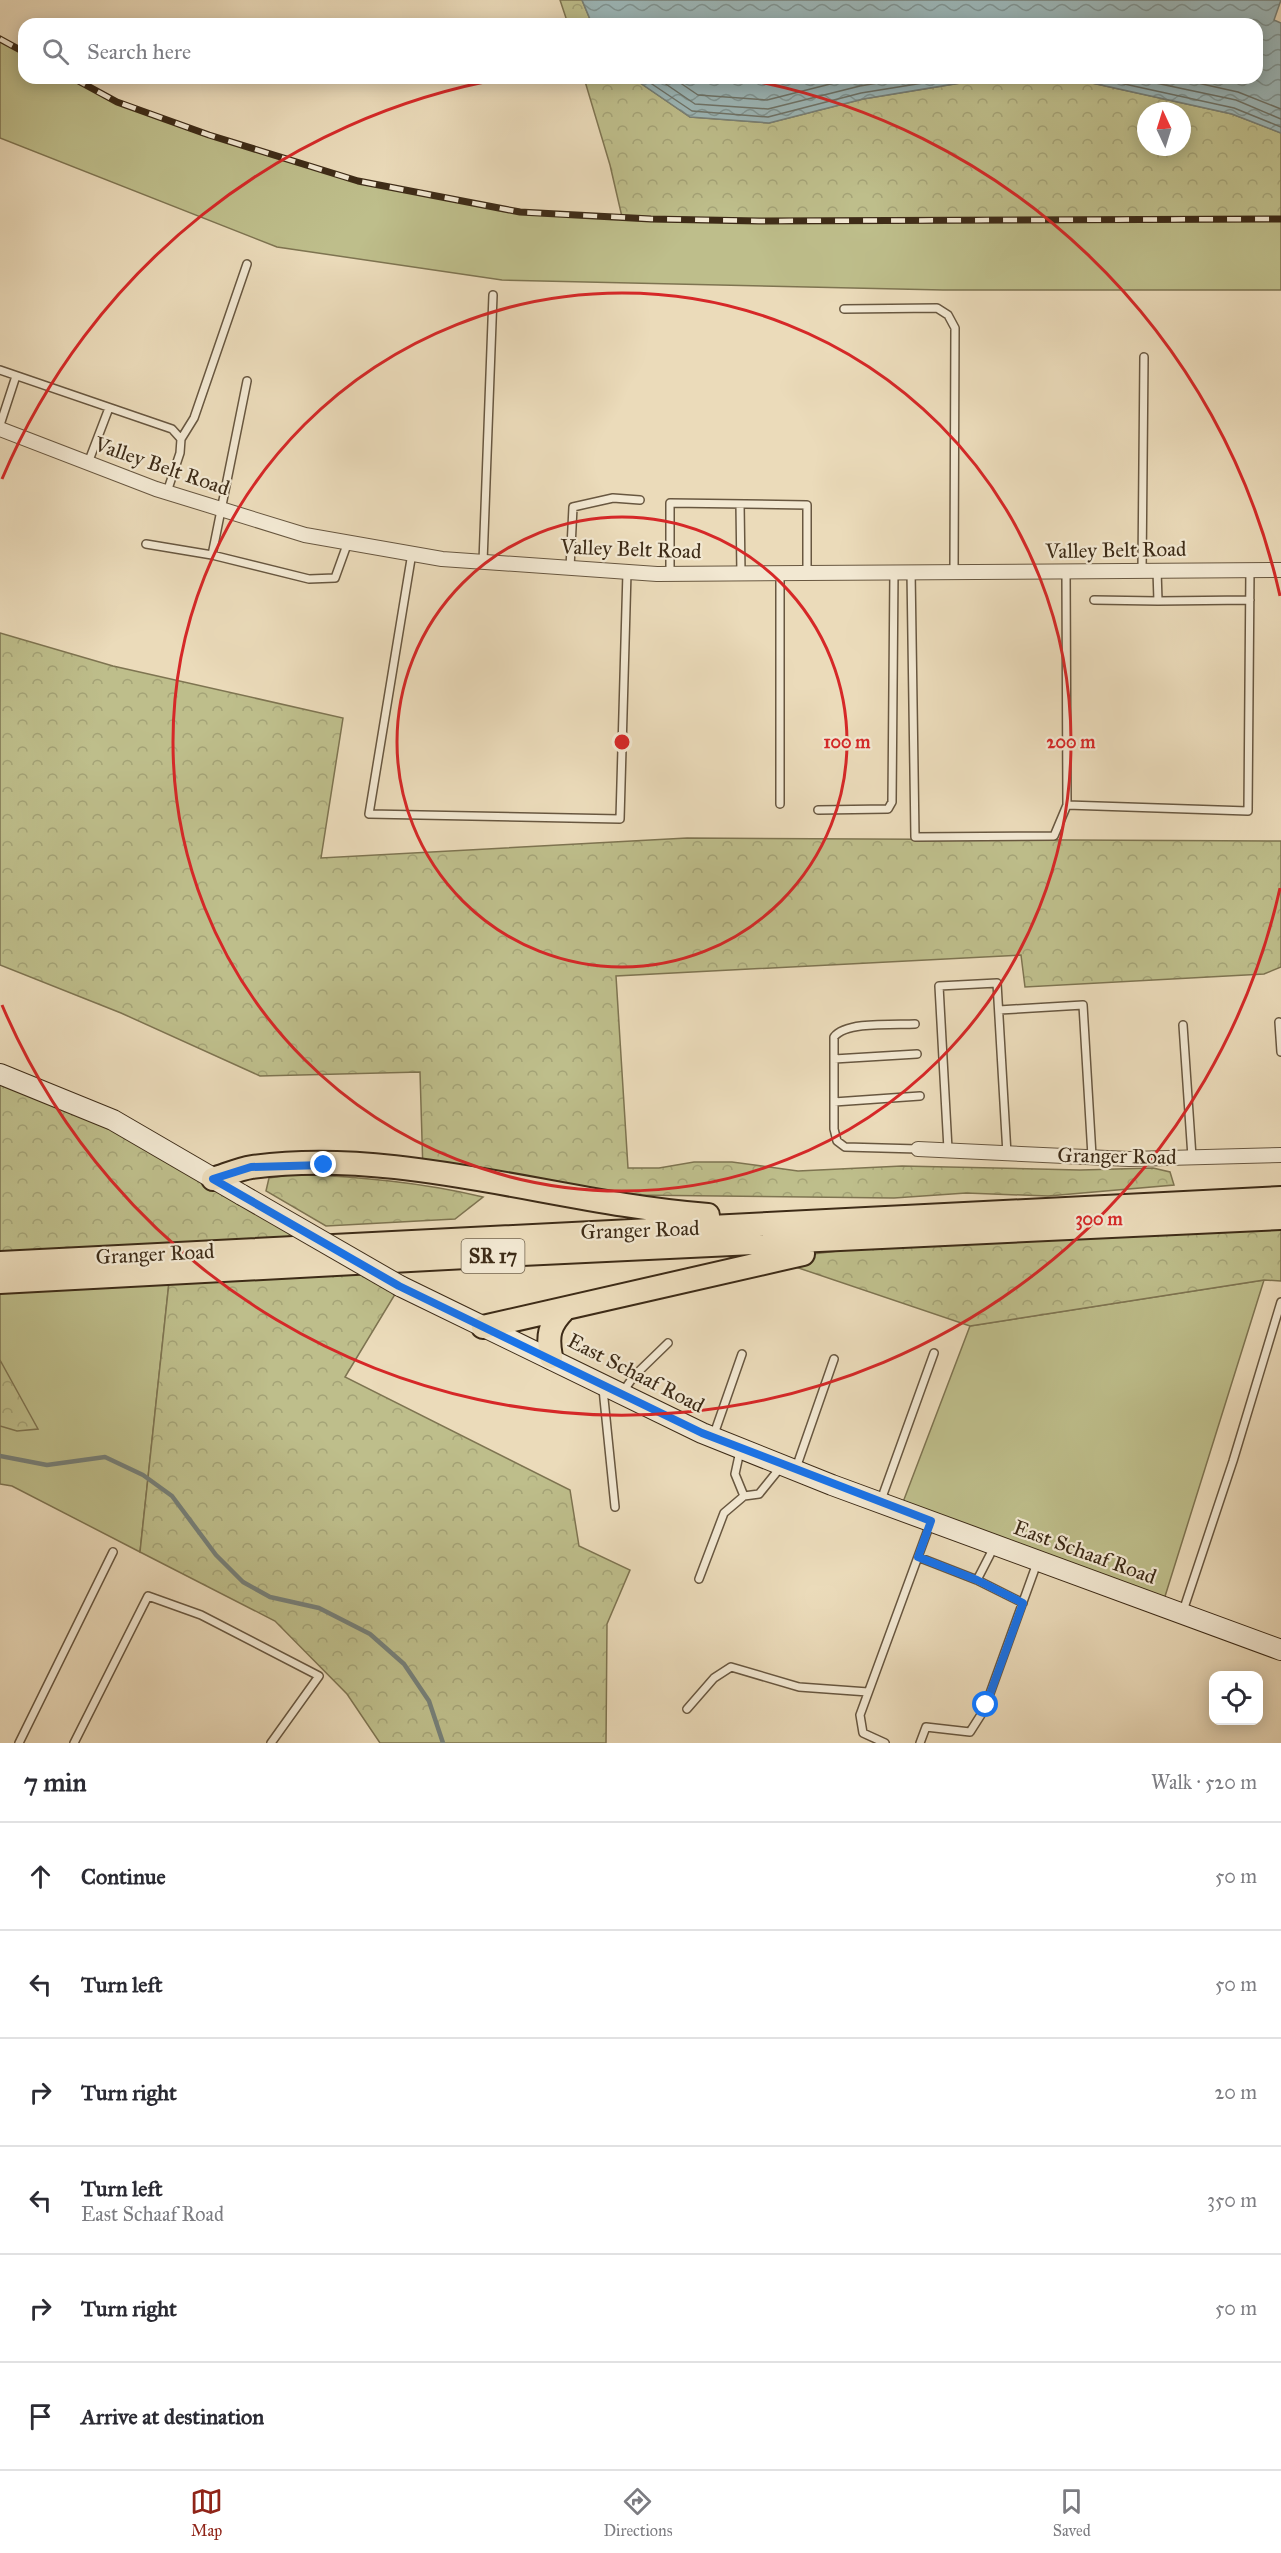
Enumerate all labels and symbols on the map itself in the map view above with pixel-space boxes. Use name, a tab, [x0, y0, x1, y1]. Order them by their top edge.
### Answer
north arrow	[1137, 102, 1191, 156]
street label: Valley Belt Road	[90, 430, 233, 501]
street label: Valley Belt Road	[559, 534, 702, 564]
street label: Valley Belt Road	[1044, 536, 1187, 564]
text: 100 m	[824, 731, 871, 753]
text: 200 m	[1047, 731, 1096, 753]
centre of rings	[612, 732, 632, 752]
street label: Granger Road	[1057, 1142, 1177, 1170]
route end	[310, 1151, 336, 1177]
text: 300 m	[1075, 1208, 1123, 1231]
street label: Granger Road	[580, 1215, 700, 1245]
street label: Granger Road	[95, 1238, 216, 1270]
road number: SR 17	[462, 1239, 524, 1273]
street label: East Schaaf Road	[563, 1327, 709, 1419]
street label: East Schaaf Road	[1010, 1514, 1160, 1590]
route start	[972, 1691, 998, 1717]

